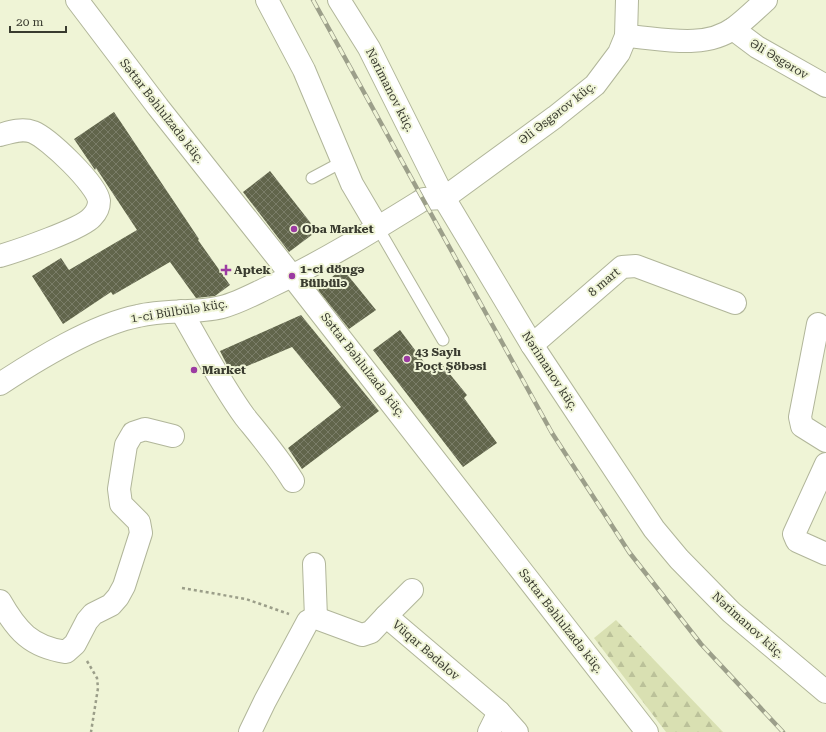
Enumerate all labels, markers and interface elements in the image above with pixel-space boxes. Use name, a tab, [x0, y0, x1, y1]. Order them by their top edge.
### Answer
scale bar	[10, 8, 66, 34]
text: 20 m	[16, 15, 43, 29]
street label: Əli Əsgərov	[747, 36, 811, 82]
street label: Nərimanov küç.	[363, 46, 417, 134]
street label: Səttar Bəhlulzadə küç.	[117, 56, 207, 166]
street label: Əli Əsgərov küç.	[516, 79, 598, 147]
place label: Oba Market	[302, 222, 374, 236]
marker: Oba Market	[289, 224, 299, 234]
place label: 1-ci döngə Bülbülə	[300, 262, 365, 290]
place label: Aptek	[234, 263, 271, 277]
street label: 8 mart	[585, 264, 623, 299]
marker: Aptek	[221, 265, 231, 275]
marker: 1-ci döngə Bülbülə	[287, 271, 297, 281]
street label: 1-ci Bülbülə küç.	[130, 296, 228, 326]
street label: Səttar Bəhlulzadə küç.	[318, 310, 408, 420]
street label: Nərimanov küç.	[519, 329, 581, 413]
place label: 43 Saylı Poçt Şöbəsi	[415, 345, 486, 373]
marker: 43 Saylı Poçt Şöbəsi	[402, 354, 412, 364]
place label: Market	[202, 363, 246, 377]
marker: Market	[189, 365, 199, 375]
street label: Səttar Bəhlulzadə küç.	[516, 566, 606, 676]
street label: Nərimanov küç.	[709, 589, 787, 661]
street label: Vüqar Bədəlov	[390, 617, 462, 683]

